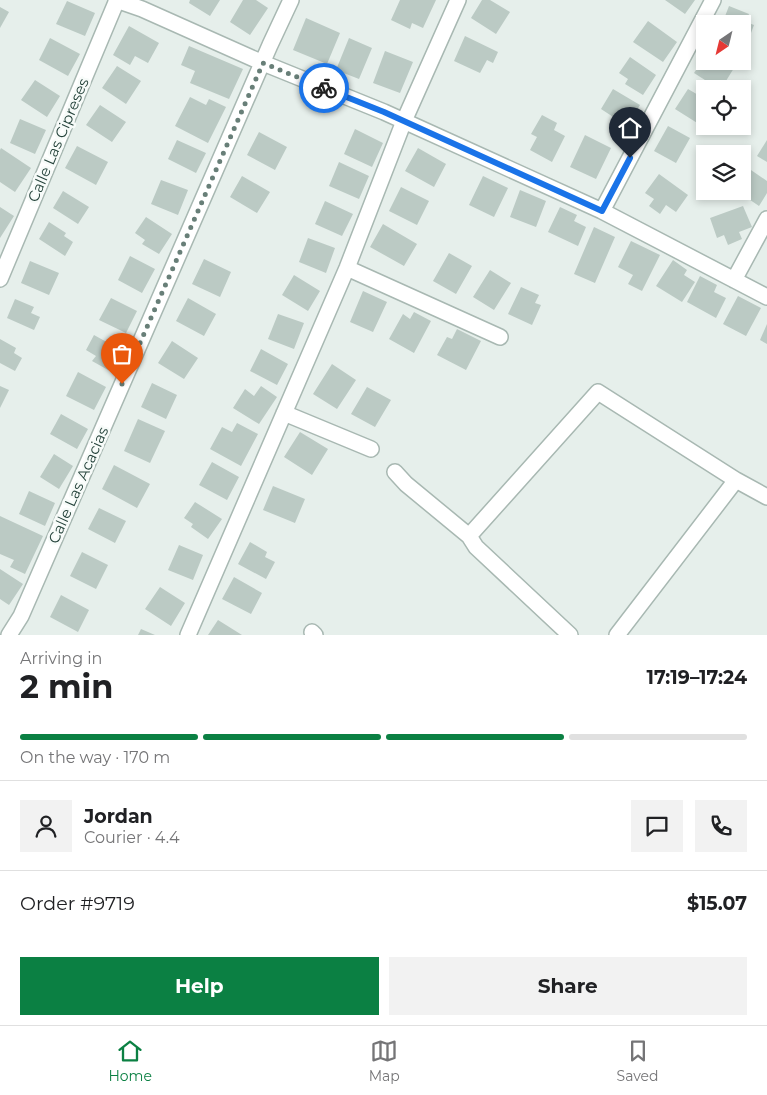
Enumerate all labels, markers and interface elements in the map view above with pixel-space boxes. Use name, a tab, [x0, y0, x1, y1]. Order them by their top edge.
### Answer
north arrow	[696, 15, 751, 70]
map controls	[696, 15, 751, 200]
courier	[299, 63, 349, 113]
icon: bike	[310, 74, 338, 102]
street label: Calle Las Cipreses	[23, 75, 93, 205]
button: locate	[696, 80, 751, 135]
pin	[609, 107, 651, 158]
icon: home	[616, 114, 644, 142]
button: layers	[696, 145, 751, 200]
pin	[101, 333, 143, 384]
icon: bag	[108, 340, 136, 368]
street label: Calle Las Acacias	[44, 424, 112, 546]
text: Arriving in	[20, 649, 102, 668]
text: 17:19–17:24	[647, 666, 747, 689]
text: 2 min	[20, 667, 113, 706]
text: On the way · 170 m	[20, 748, 170, 767]
button: person	[20, 800, 72, 852]
button: chat	[631, 800, 683, 852]
button: phone	[695, 800, 747, 852]
text: Jordan	[84, 805, 153, 828]
text: Courier · 4.4	[84, 828, 180, 847]
text: Order #9719	[20, 892, 135, 915]
text: $15.07	[687, 892, 747, 915]
button: Help	[20, 957, 379, 1015]
button: Share	[389, 957, 747, 1015]
tab: Home	[108, 1037, 152, 1085]
tab: Map	[369, 1037, 400, 1085]
tab: Saved	[617, 1037, 659, 1085]

